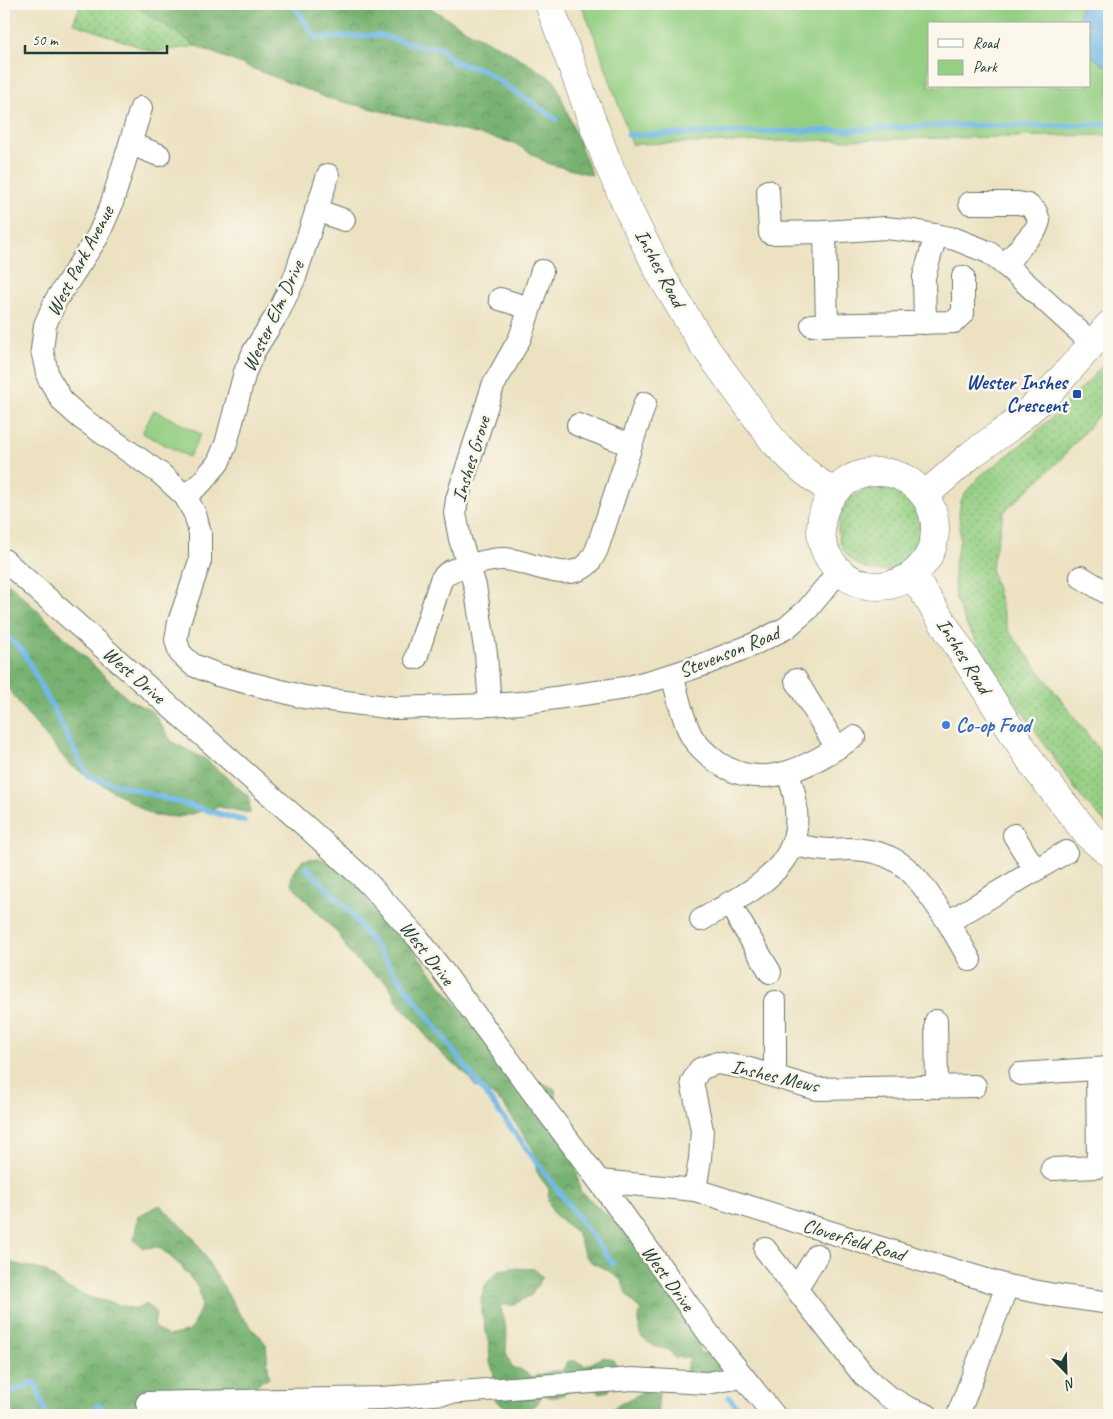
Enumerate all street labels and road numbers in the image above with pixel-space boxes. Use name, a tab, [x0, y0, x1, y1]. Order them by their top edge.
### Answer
street label: West Park Avenue	[41, 200, 120, 320]
street label: Inshes Road	[629, 225, 692, 314]
street label: Wester Elm Drive	[236, 255, 310, 376]
street label: Inshes Grove	[446, 412, 496, 505]
street label: Inshes Road	[931, 614, 999, 701]
street label: Stevenson Road	[675, 619, 786, 684]
street label: West Drive	[97, 641, 172, 710]
street label: West Drive	[394, 916, 461, 991]
street label: Inshes Mews	[729, 1054, 823, 1099]
street label: Cloverfield Road	[800, 1213, 911, 1268]
street label: West Drive	[636, 1240, 701, 1317]

